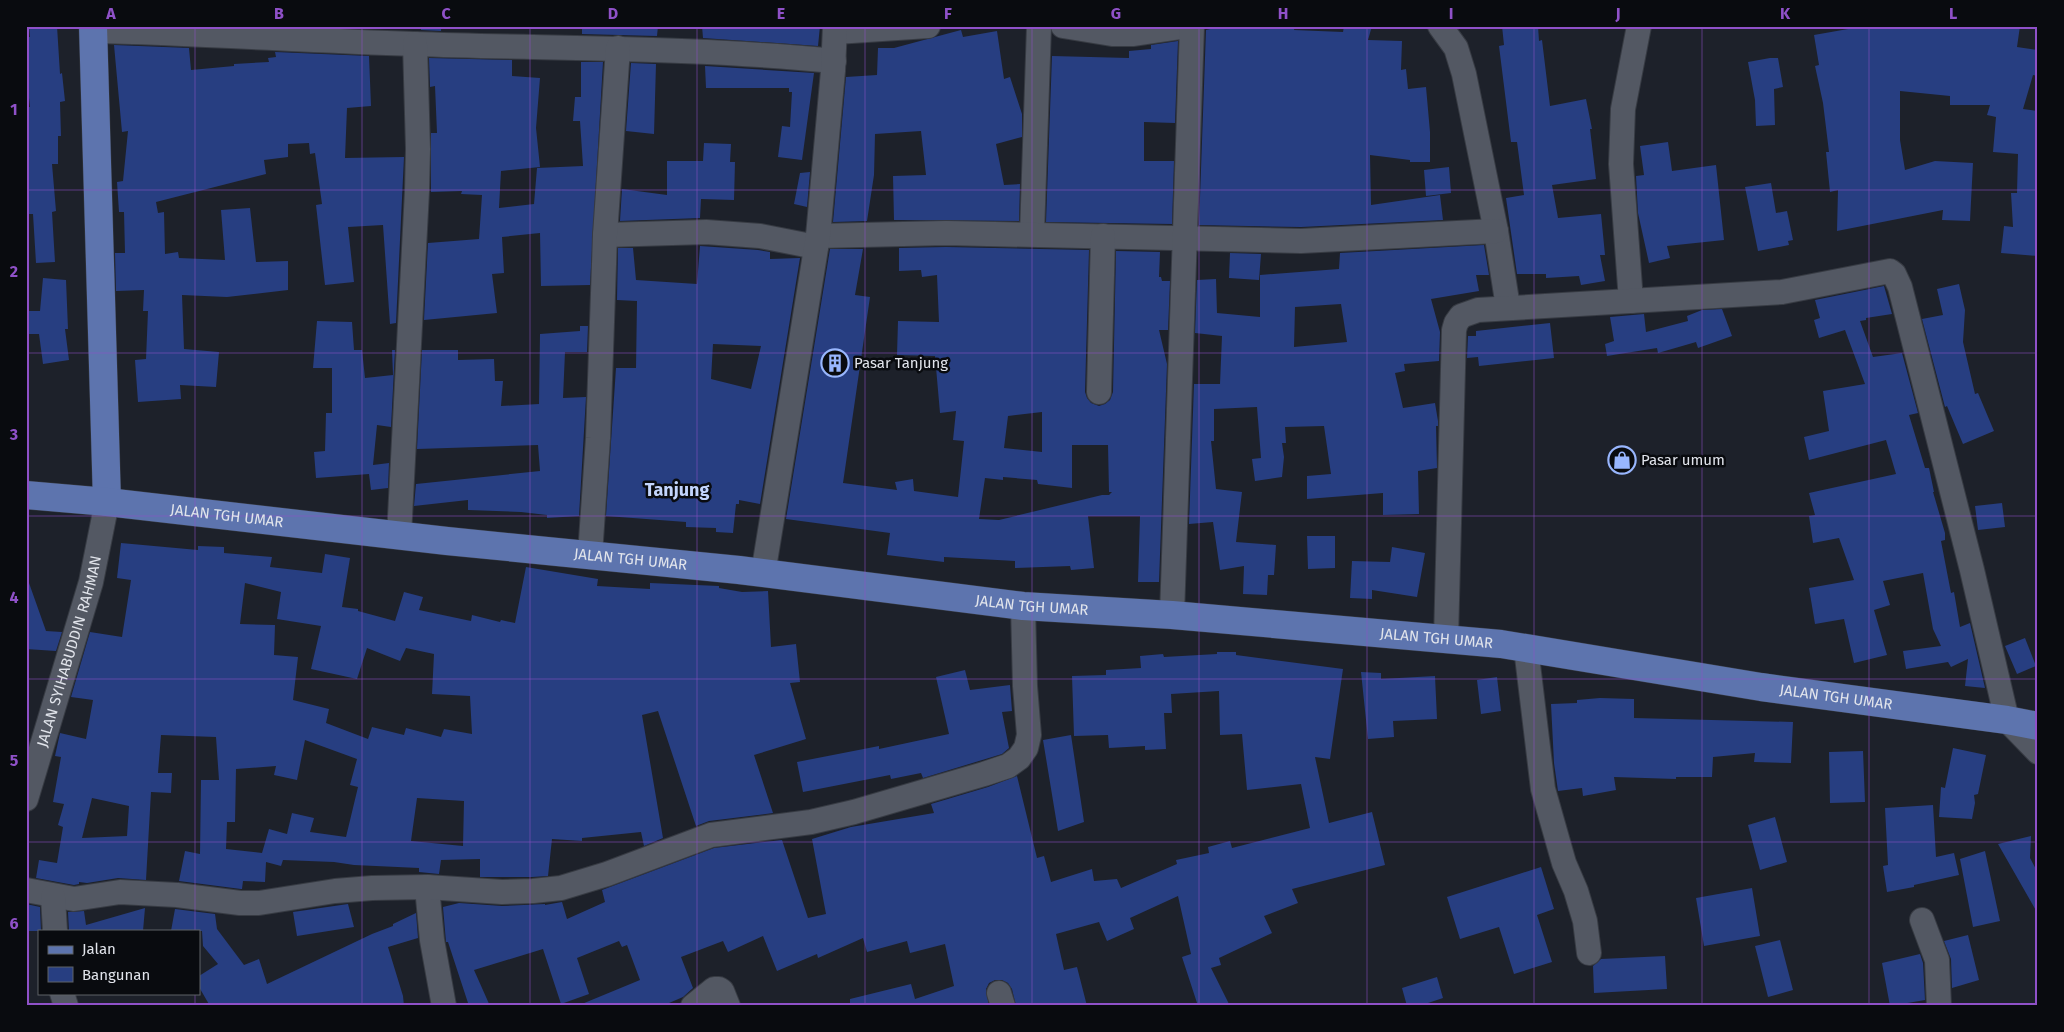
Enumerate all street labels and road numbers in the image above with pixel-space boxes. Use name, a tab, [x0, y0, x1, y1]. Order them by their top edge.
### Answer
street label: JALAN TGH UMAR	[169, 500, 284, 531]
street label: JALAN TGH UMAR	[573, 545, 688, 574]
street label: JALAN SYIHABUDDIN RAHMAN	[33, 554, 105, 749]
street label: JALAN TGH UMAR	[974, 591, 1089, 619]
street label: JALAN TGH UMAR	[1379, 624, 1494, 652]
street label: JALAN TGH UMAR	[1778, 681, 1894, 714]

